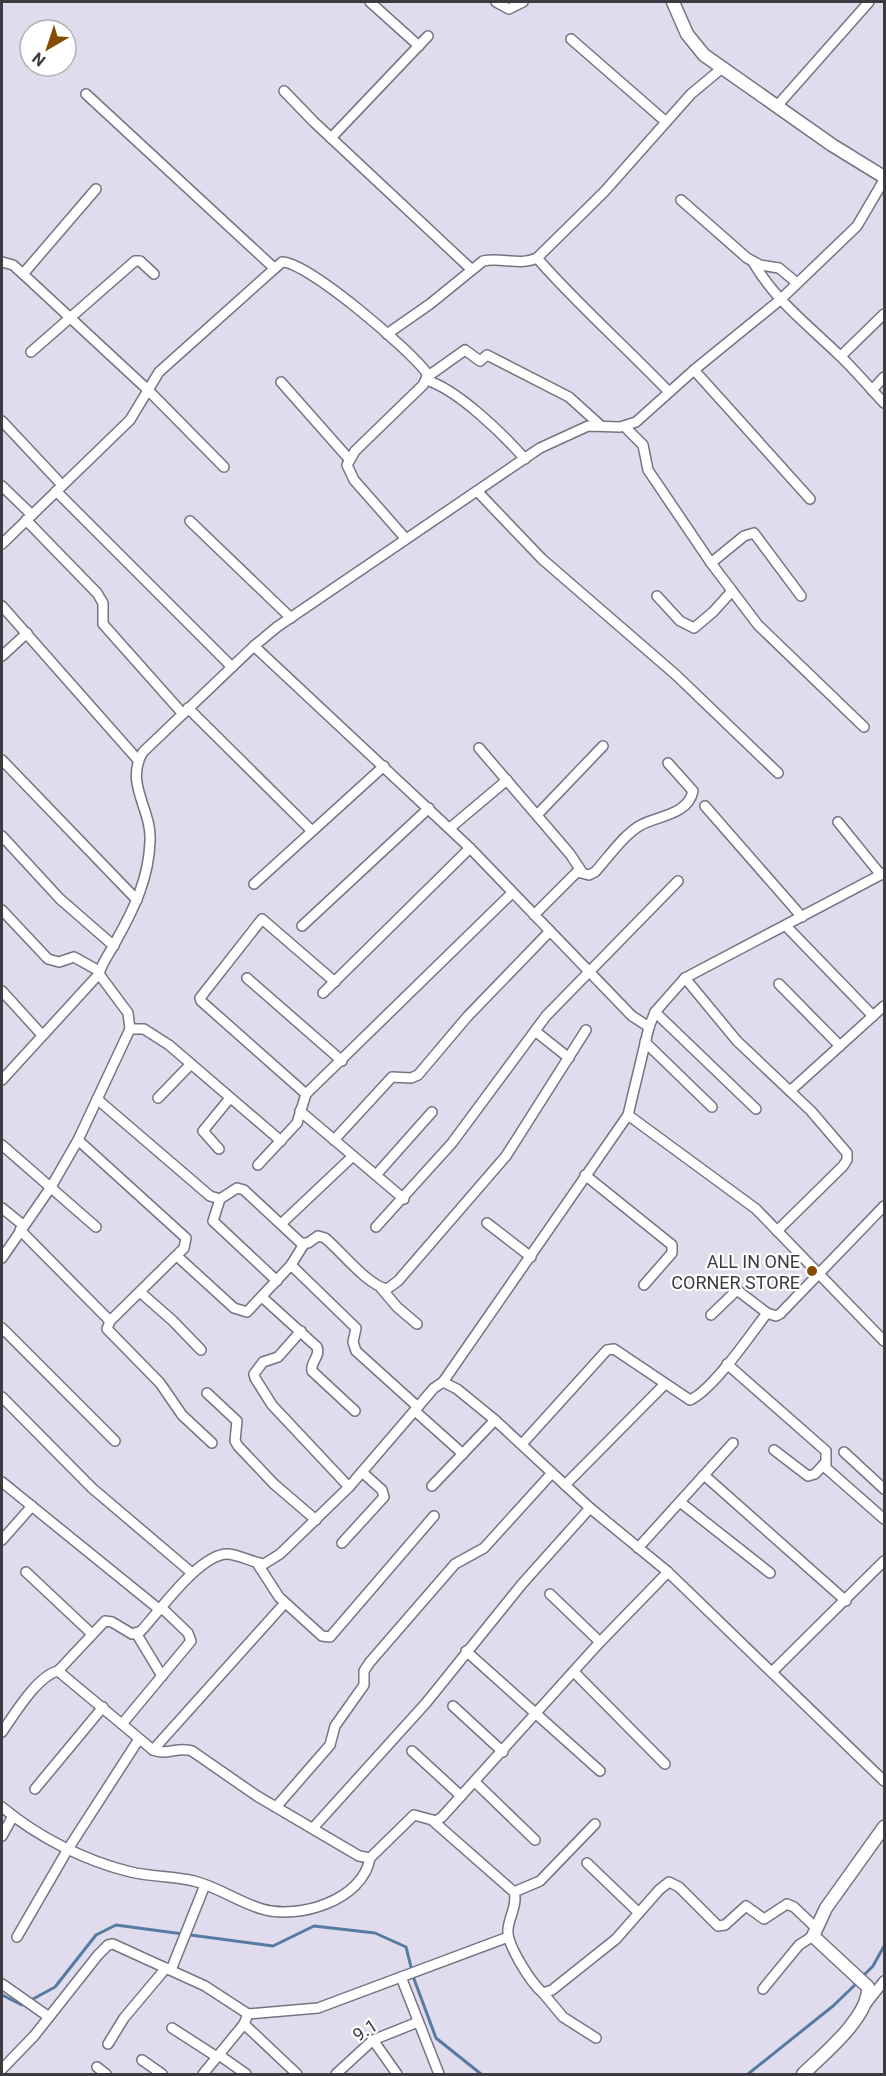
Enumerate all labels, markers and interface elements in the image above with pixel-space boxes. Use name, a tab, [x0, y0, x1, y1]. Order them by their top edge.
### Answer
north arrow	[18, 18, 78, 78]
text: N	[29, 48, 49, 70]
place label: ALL IN ONE CORNER STORE	[671, 1251, 800, 1293]
marker: ALL IN ONE CORNER STORE	[805, 1264, 819, 1278]
street label: 9.1	[349, 2014, 381, 2046]

